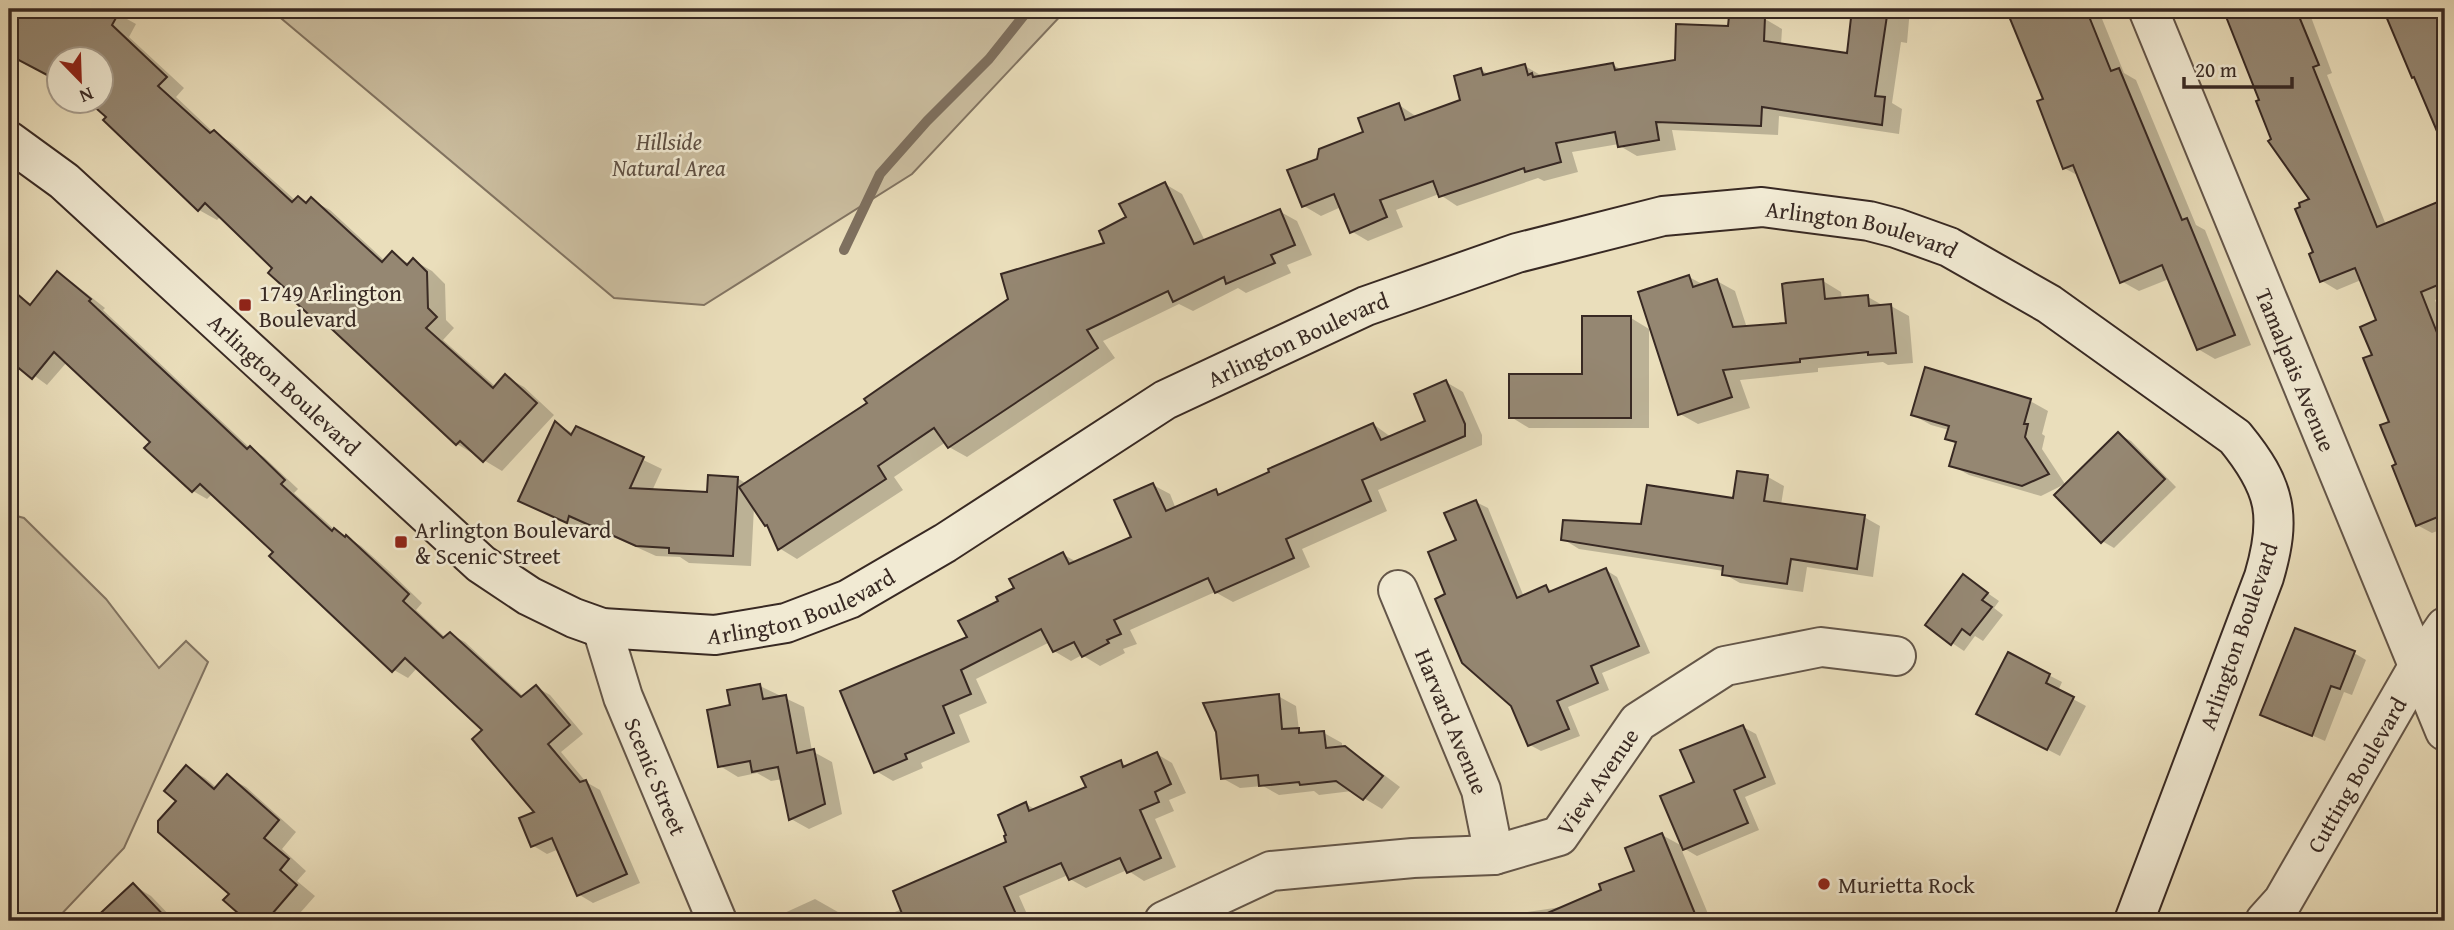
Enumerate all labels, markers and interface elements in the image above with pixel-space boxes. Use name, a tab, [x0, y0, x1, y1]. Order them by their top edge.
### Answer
north arrow	[46, 46, 116, 116]
scale bar	[2184, 46, 2293, 90]
text: 20 m	[2195, 54, 2237, 85]
text: N	[75, 80, 98, 111]
park label: Hillside Natural Area	[611, 125, 726, 184]
street label: Arlington Boulevard	[1764, 191, 1965, 266]
place label: 1749 Arlington Boulevard	[259, 276, 402, 335]
street label: Arlington Boulevard	[1201, 283, 1393, 395]
street label: Tamalpais Avenue	[2248, 283, 2345, 456]
marker: 1749 Arlington Boulevard	[237, 297, 253, 313]
street label: Arlington Boulevard	[201, 305, 369, 463]
place label: Arlington Boulevard & Scenic Street	[415, 513, 612, 572]
marker: Arlington Boulevard & Scenic Street	[393, 534, 409, 550]
street label: Arlington Boulevard	[2190, 537, 2286, 734]
street label: Arlington Boulevard	[707, 559, 901, 652]
street label: Harvard Avenue	[1408, 643, 1497, 799]
street label: Cutting Boulevard	[2298, 690, 2414, 858]
street label: Scenic Street	[617, 712, 696, 840]
street label: View Avenue	[1548, 721, 1646, 842]
place label: Murietta Rock	[1838, 868, 1975, 901]
marker: Murietta Rock	[1816, 876, 1832, 892]

